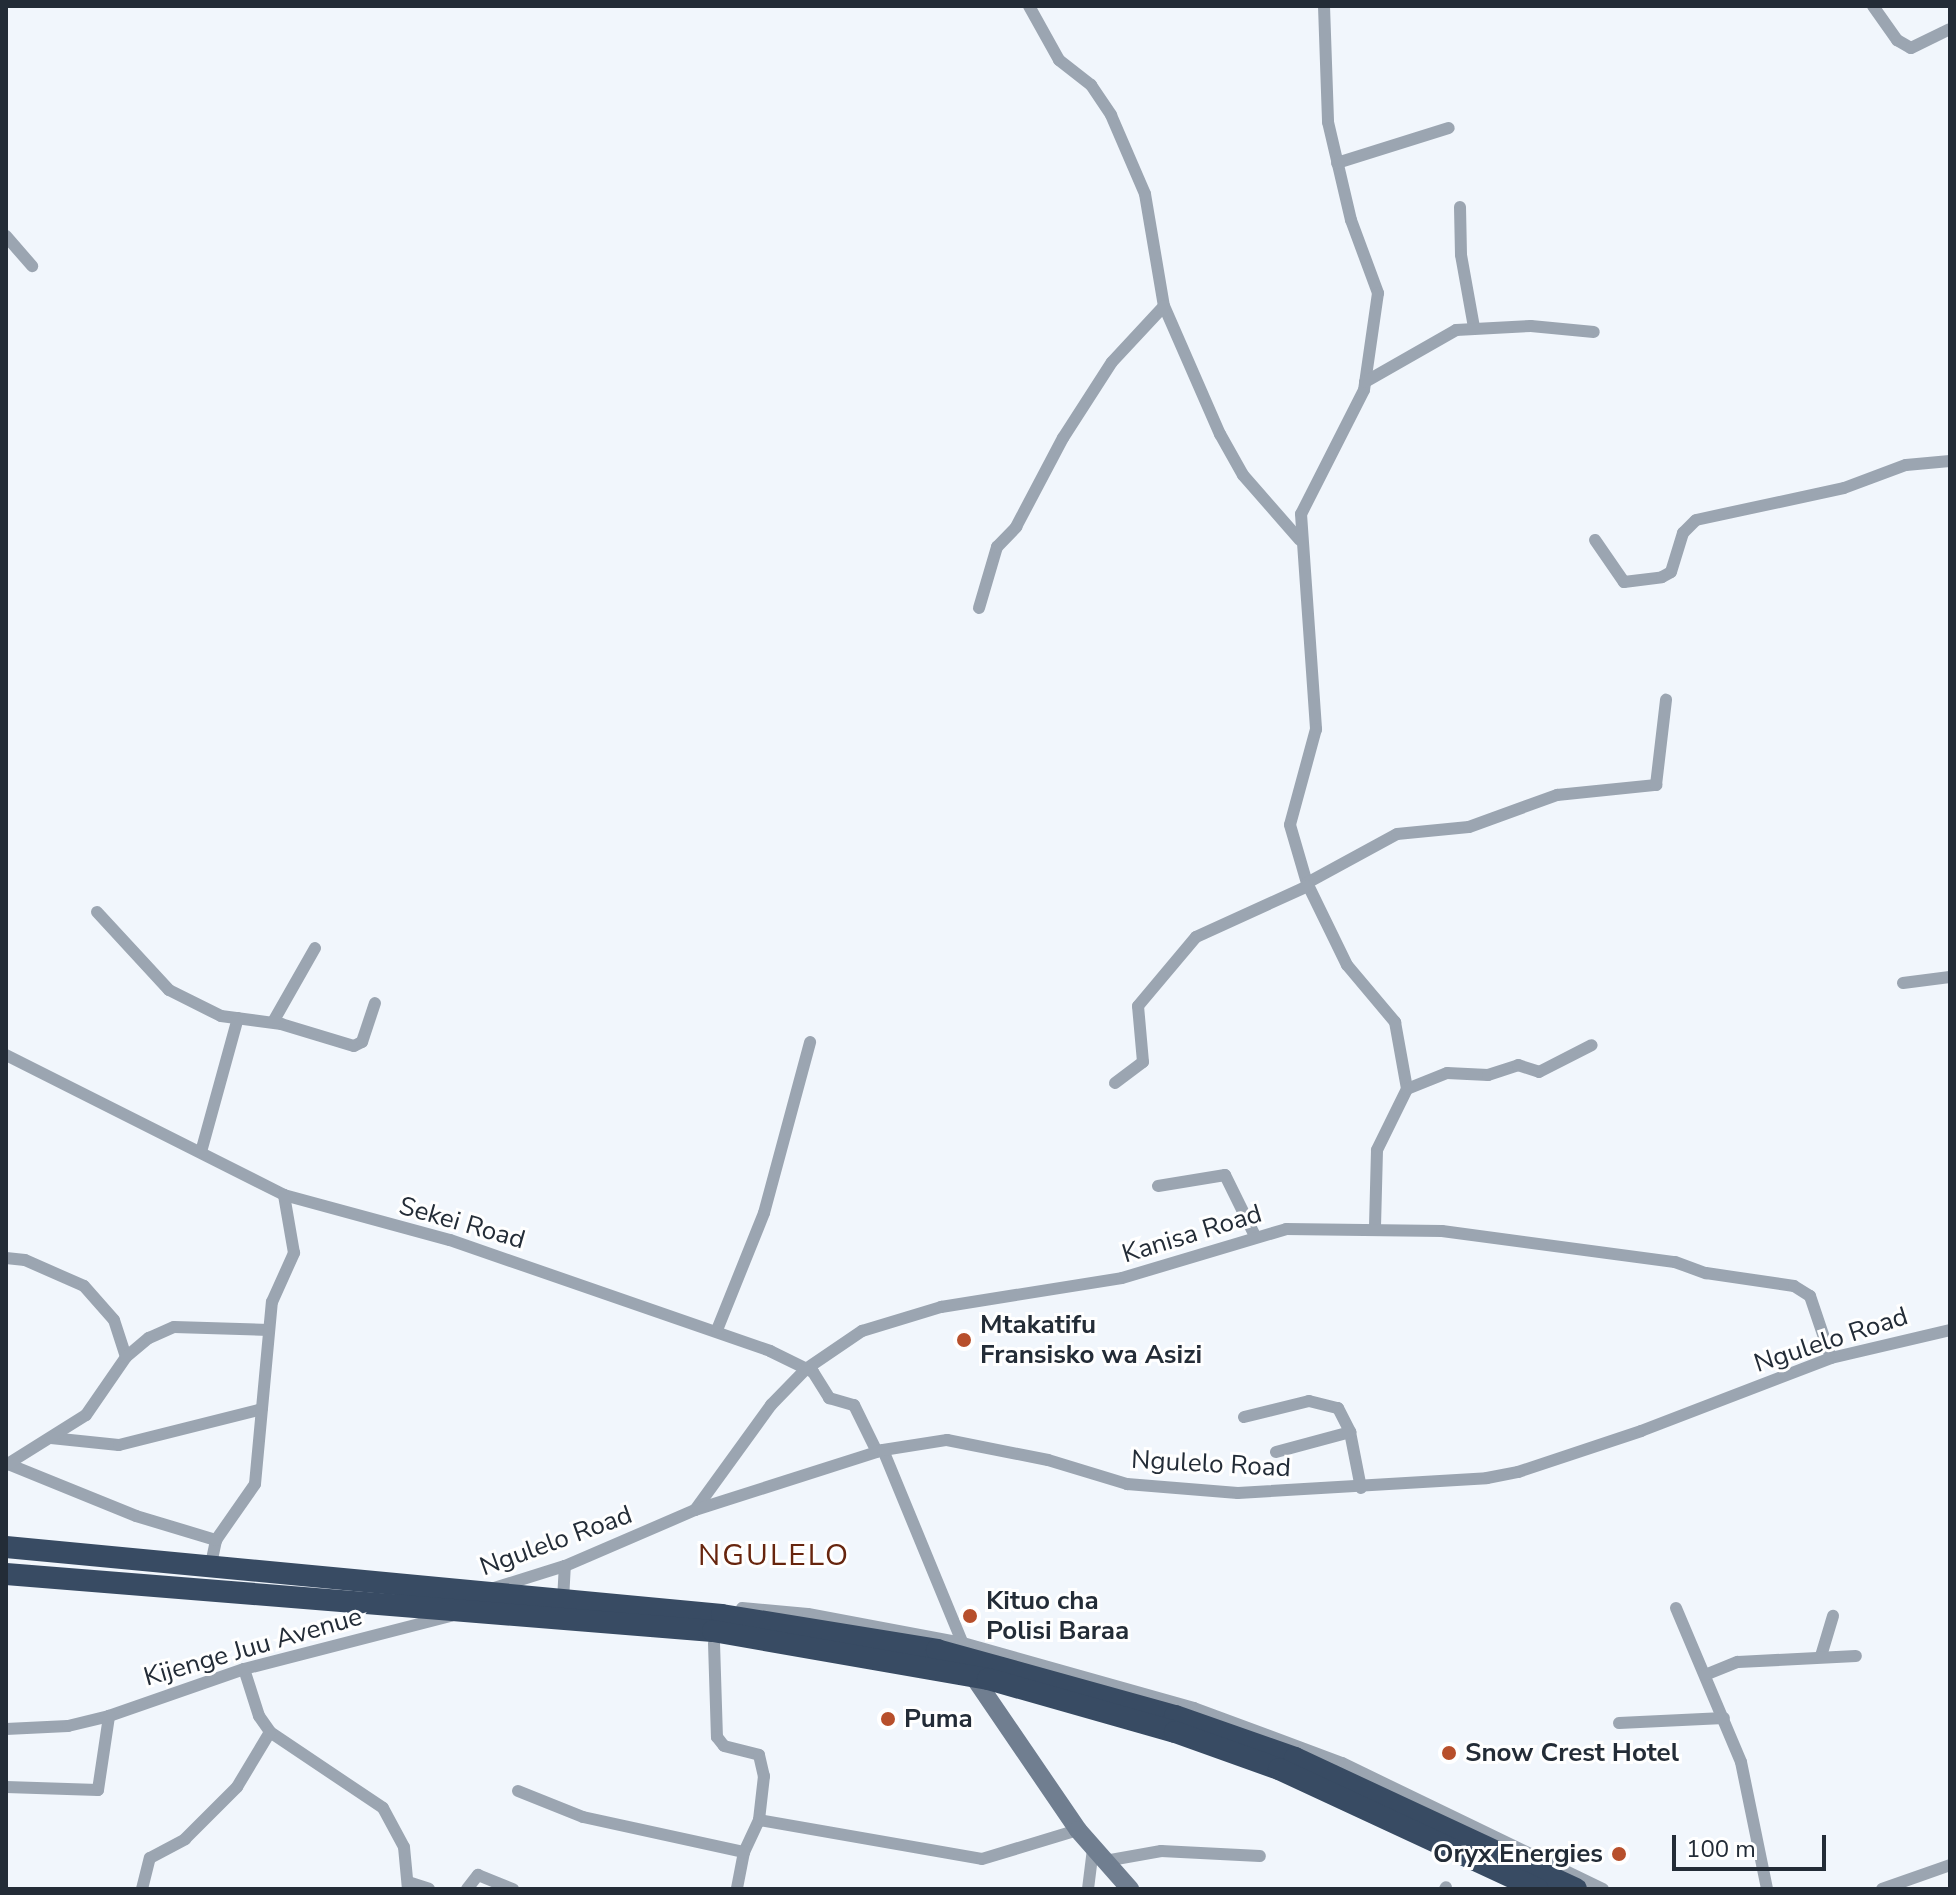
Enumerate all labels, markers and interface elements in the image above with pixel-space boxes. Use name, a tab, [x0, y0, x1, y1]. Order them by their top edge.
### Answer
street label: Sekei Road	[395, 1190, 529, 1256]
street label: Kanisa Road	[1118, 1198, 1266, 1270]
street label: Ngulelo Road	[1750, 1300, 1912, 1380]
place label: Mtakatifu Fransisko wa Asizi	[980, 1309, 1202, 1370]
marker: Mtakatifu Fransisko wa Asizi	[955, 1331, 973, 1349]
street label: Ngulelo Road	[1130, 1444, 1292, 1484]
street label: Ngulelo Road	[476, 1499, 636, 1583]
district label: NGULELO	[698, 1538, 850, 1574]
place label: Kituo cha Polisi Baraa	[986, 1585, 1129, 1646]
street label: Kijenge Juu Avenue	[140, 1601, 366, 1693]
marker: Kituo cha Polisi Baraa	[961, 1607, 979, 1625]
place label: Puma	[904, 1703, 973, 1735]
marker: Puma	[879, 1710, 897, 1728]
place label: Snow Crest Hotel	[1465, 1737, 1679, 1769]
marker: Snow Crest Hotel	[1440, 1744, 1458, 1762]
scale bar	[1676, 1819, 1830, 1869]
text: 100 m	[1686, 1833, 1756, 1865]
place label: Oryx Energies	[1433, 1838, 1603, 1870]
marker: Oryx Energies	[1610, 1845, 1628, 1863]

